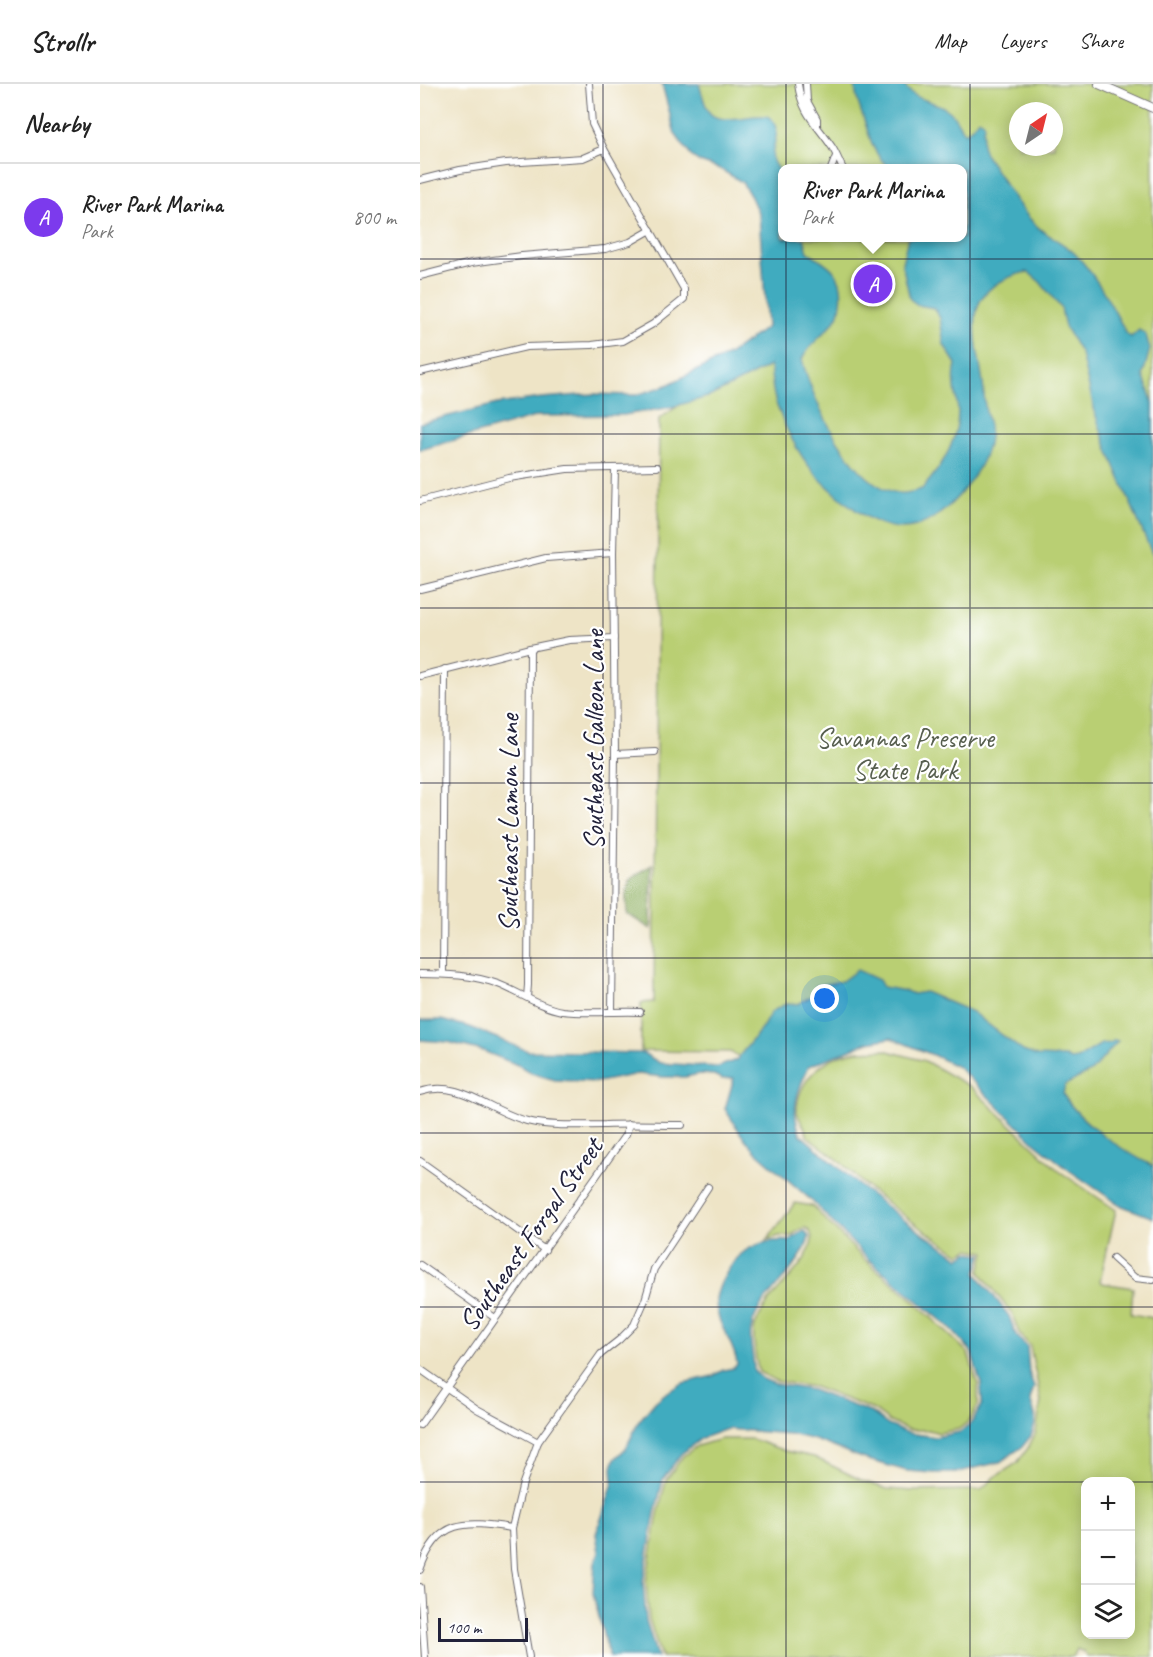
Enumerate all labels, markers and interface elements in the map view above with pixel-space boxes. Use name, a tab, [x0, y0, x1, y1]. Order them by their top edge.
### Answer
text: Strollr	[30, 24, 94, 59]
text: Map	[934, 28, 967, 54]
text: Layers	[1000, 28, 1046, 54]
text: Share	[1079, 28, 1123, 54]
north arrow	[1009, 102, 1063, 156]
text: Nearby	[24, 107, 89, 140]
popup	[778, 164, 967, 242]
text: River Park Marina	[802, 177, 943, 205]
text: River Park Marina	[81, 191, 223, 219]
text: A	[38, 205, 49, 230]
text: 800 m	[353, 205, 396, 230]
text: Park	[802, 205, 833, 230]
text: Park	[81, 219, 113, 244]
pin: A	[854, 262, 892, 306]
street label: Southeast Galleon Lane	[576, 628, 611, 850]
street label: Southeast Lamon Lane	[491, 712, 526, 932]
park label: Savannas Preserve State Park	[816, 720, 996, 787]
your location	[810, 984, 839, 1013]
street label: Southeast Forgal Street	[451, 1129, 612, 1338]
map controls	[1081, 1477, 1135, 1639]
button: +	[1081, 1477, 1135, 1531]
button: −	[1081, 1531, 1135, 1585]
button: layers	[1081, 1585, 1135, 1639]
scale bar	[438, 1615, 528, 1642]
text: 100 m	[447, 1618, 481, 1638]

